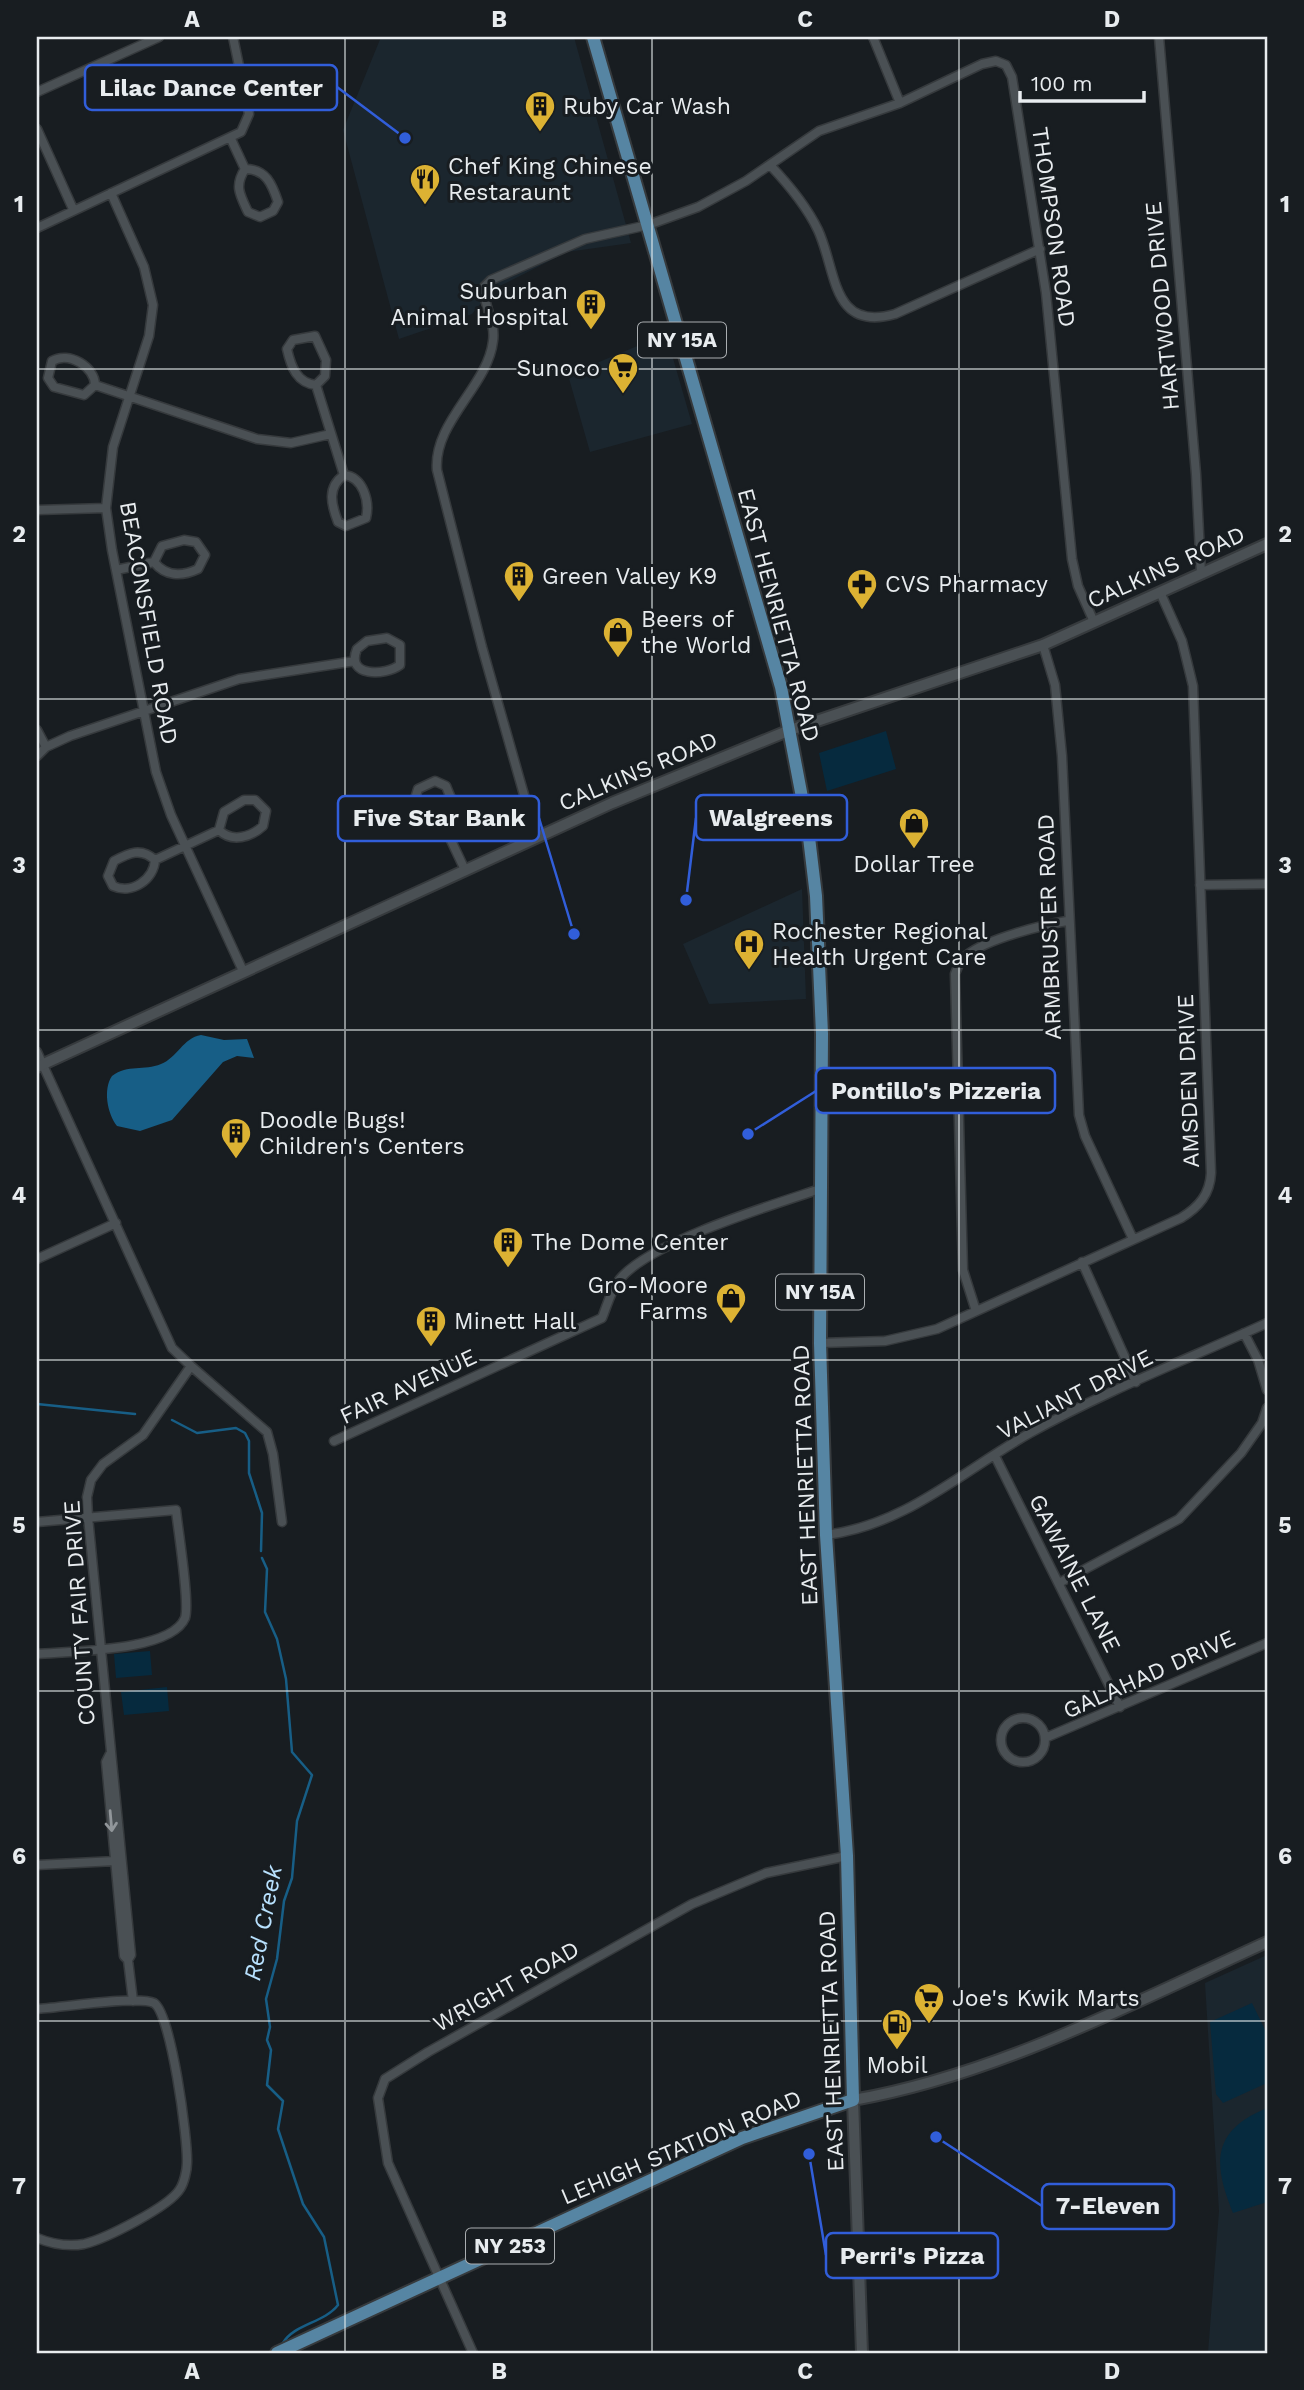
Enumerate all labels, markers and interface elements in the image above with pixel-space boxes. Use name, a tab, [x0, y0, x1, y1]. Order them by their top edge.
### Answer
text: A	[184, 6, 200, 33]
text: B	[491, 6, 507, 33]
text: C	[797, 6, 813, 33]
text: D	[1104, 6, 1120, 33]
scale bar	[1020, 60, 1145, 104]
callout: Lilac Dance Center	[85, 65, 337, 110]
text: 100 m	[1031, 71, 1093, 96]
text: Lilac Dance Center	[99, 74, 324, 102]
building icon: Ruby Car Wash	[523, 89, 557, 133]
place label: Ruby Car Wash	[563, 93, 731, 120]
street label: THOMPSON ROAD	[1026, 125, 1081, 329]
place label: Chef King Chinese Restaraunt	[448, 153, 652, 206]
restaurant icon: Chef King Chinese Restaraunt	[408, 162, 442, 206]
text: 1	[14, 191, 24, 218]
text: 1	[1280, 191, 1290, 218]
street label: HARTWOOD DRIVE	[1140, 200, 1185, 412]
place label: Suburban Animal Hospital	[391, 278, 568, 331]
building icon: Suburban Animal Hospital	[574, 287, 608, 331]
road number: NY 15A	[638, 322, 726, 358]
supermarket icon: Sunoco	[606, 351, 640, 395]
place label: Sunoco	[516, 355, 600, 382]
street label: EAST HENRIETTA ROAD	[732, 485, 825, 745]
street label: BEACONSFIELD ROAD	[114, 499, 183, 747]
text: 2	[12, 521, 26, 548]
street label: CALKINS ROAD	[1083, 521, 1249, 614]
text: 2	[1278, 521, 1292, 548]
building icon: Green Valley K9	[502, 559, 536, 603]
place label: Green Valley K9	[542, 563, 717, 590]
pharmacy icon: CVS Pharmacy	[845, 567, 879, 611]
place label: CVS Pharmacy	[885, 571, 1048, 598]
place label: Beers of the World	[641, 606, 751, 659]
shop icon: Beers of the World	[601, 615, 635, 659]
street label: CALKINS ROAD	[555, 726, 722, 817]
callout: Walgreens	[696, 795, 847, 840]
callout: Five Star Bank	[338, 796, 539, 841]
text: Five Star Bank	[353, 804, 525, 832]
text: Walgreens	[709, 804, 833, 832]
shop icon: Dollar Tree	[897, 806, 931, 850]
street label: ARMBRUSTER ROAD	[1032, 814, 1067, 1040]
place label: Dollar Tree	[853, 851, 975, 878]
text: 3	[12, 852, 26, 879]
text: 3	[1278, 852, 1292, 879]
place label: Rochester Regional Health Urgent Care	[772, 918, 987, 971]
hospital icon: Rochester Regional Health Urgent Care	[732, 927, 766, 971]
street label: AMSDEN DRIVE	[1172, 994, 1205, 1168]
callout: Pontillo's Pizzeria	[816, 1068, 1055, 1113]
text: Pontillo's Pizzeria	[831, 1077, 1041, 1105]
place label: Doodle Bugs! Children's Centers	[259, 1107, 465, 1160]
building icon: Doodle Bugs! Children's Centers	[219, 1116, 253, 1160]
text: 4	[12, 1182, 27, 1209]
text: 4	[1278, 1182, 1293, 1209]
building icon: The Dome Center	[491, 1225, 525, 1269]
place label: The Dome Center	[531, 1229, 729, 1256]
place label: Gro-Moore Farms	[587, 1272, 708, 1325]
road number: NY 15A	[776, 1274, 864, 1310]
shop icon: Gro-Moore Farms	[714, 1281, 748, 1325]
building icon: Minett Hall	[414, 1304, 448, 1348]
place label: Minett Hall	[454, 1308, 576, 1335]
street label: FAIR AVENUE	[336, 1343, 481, 1430]
street label: EAST HENRIETTA ROAD	[787, 1344, 824, 1606]
street label: VALIANT DRIVE	[993, 1344, 1157, 1445]
street label: GAWAINE LANE	[1023, 1490, 1126, 1657]
street label: COUNTY FAIR DRIVE	[58, 1499, 101, 1727]
text: 5	[12, 1512, 26, 1539]
text: 5	[1278, 1512, 1292, 1539]
street label: GALAHAD DRIVE	[1059, 1624, 1239, 1725]
one-way arrow	[105, 1810, 118, 1832]
text: 6	[12, 1843, 26, 1870]
text: 6	[1278, 1843, 1292, 1870]
water label: Red Creek	[238, 1862, 288, 1983]
street label: EAST HENRIETTA ROAD	[813, 1910, 850, 2172]
street label: WRIGHT ROAD	[429, 1935, 584, 2038]
supermarket icon: Joe's Kwik Marts	[912, 1981, 946, 2025]
place label: Joe's Kwik Marts	[952, 1985, 1140, 2012]
fuel station icon: Mobil	[880, 2007, 914, 2051]
place label: Mobil	[867, 2052, 927, 2079]
street label: LEHIGH STATION ROAD	[557, 2084, 806, 2210]
text: 7	[12, 2173, 26, 2200]
text: 7	[1278, 2173, 1292, 2200]
callout: 7-Eleven	[1042, 2184, 1174, 2229]
text: 7-Eleven	[1056, 2192, 1160, 2220]
road number: NY 253	[466, 2228, 554, 2264]
callout: Perri's Pizza	[826, 2233, 998, 2278]
text: Perri's Pizza	[840, 2242, 984, 2270]
text: A	[184, 2358, 200, 2385]
text: B	[491, 2358, 507, 2385]
text: C	[797, 2358, 813, 2385]
text: D	[1104, 2358, 1120, 2385]

